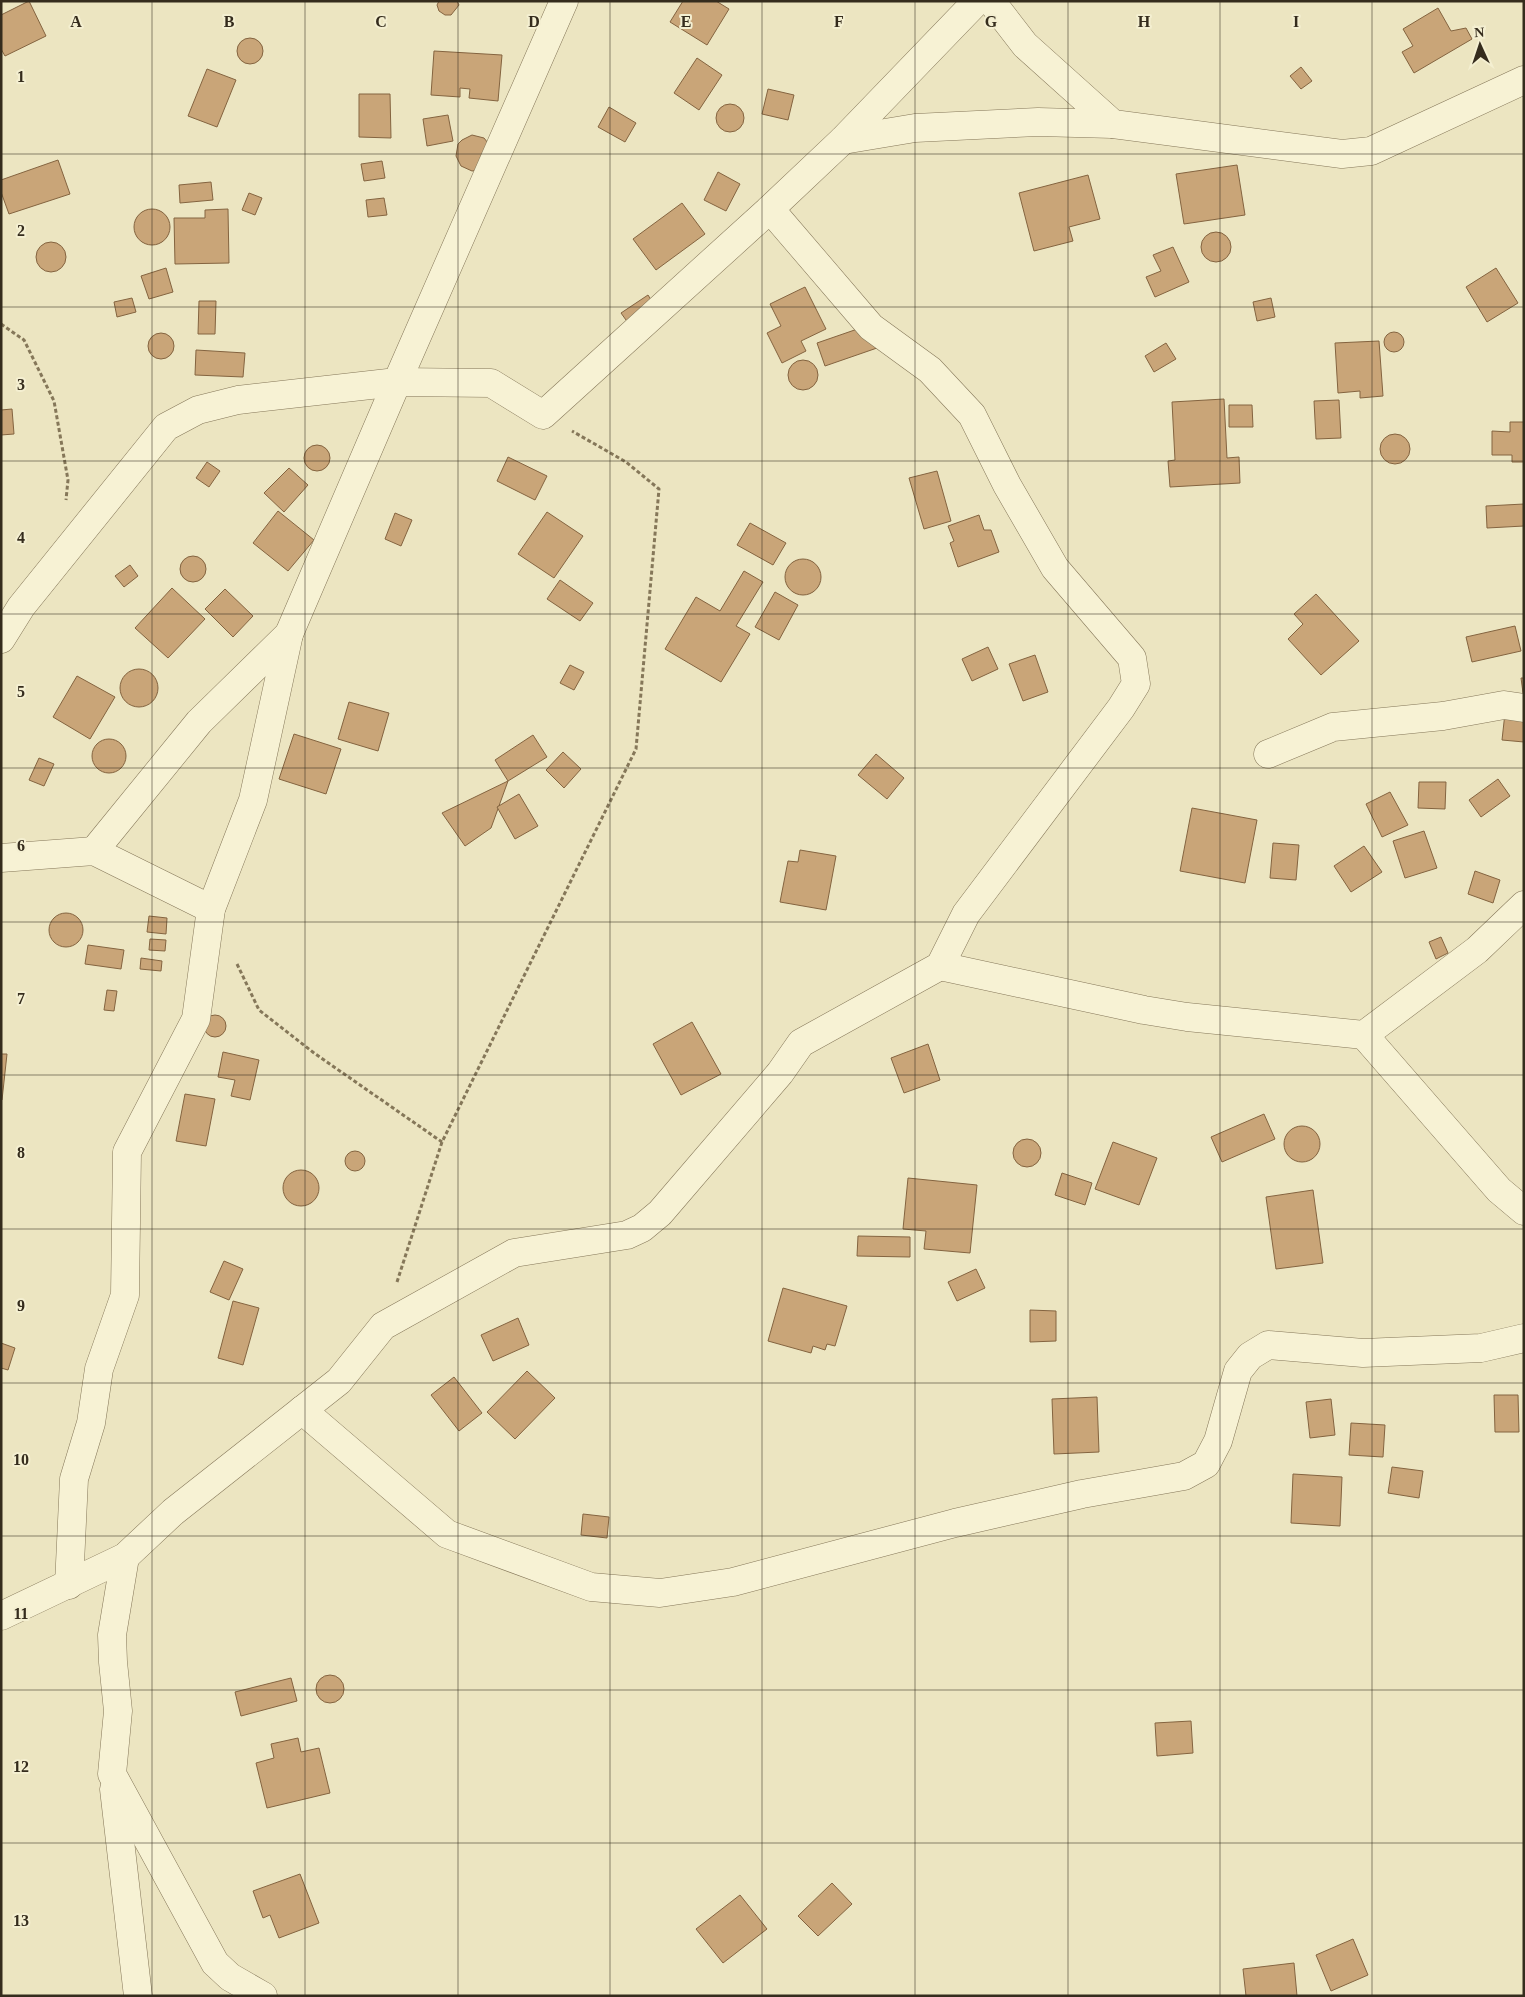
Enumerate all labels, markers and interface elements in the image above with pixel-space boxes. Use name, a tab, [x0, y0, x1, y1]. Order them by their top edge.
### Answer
text: A	[70, 13, 82, 30]
text: B	[224, 13, 235, 30]
text: C	[375, 13, 387, 30]
text: D	[528, 13, 540, 30]
text: E	[681, 13, 691, 30]
text: F	[834, 13, 844, 30]
text: G	[985, 13, 998, 30]
text: H	[1138, 13, 1151, 30]
text: I	[1293, 13, 1299, 30]
north arrow	[1455, 20, 1505, 70]
text: N	[1474, 25, 1485, 40]
text: 1	[17, 68, 25, 85]
text: 2	[17, 222, 25, 239]
text: 3	[17, 376, 25, 393]
text: 4	[17, 529, 25, 546]
text: 5	[17, 683, 25, 700]
text: 6	[17, 837, 25, 854]
text: 7	[17, 990, 25, 1007]
text: 8	[17, 1144, 25, 1161]
text: 9	[17, 1297, 25, 1314]
text: 10	[13, 1451, 29, 1468]
text: 11	[13, 1605, 29, 1622]
text: 12	[13, 1758, 29, 1775]
text: 13	[13, 1912, 29, 1929]

